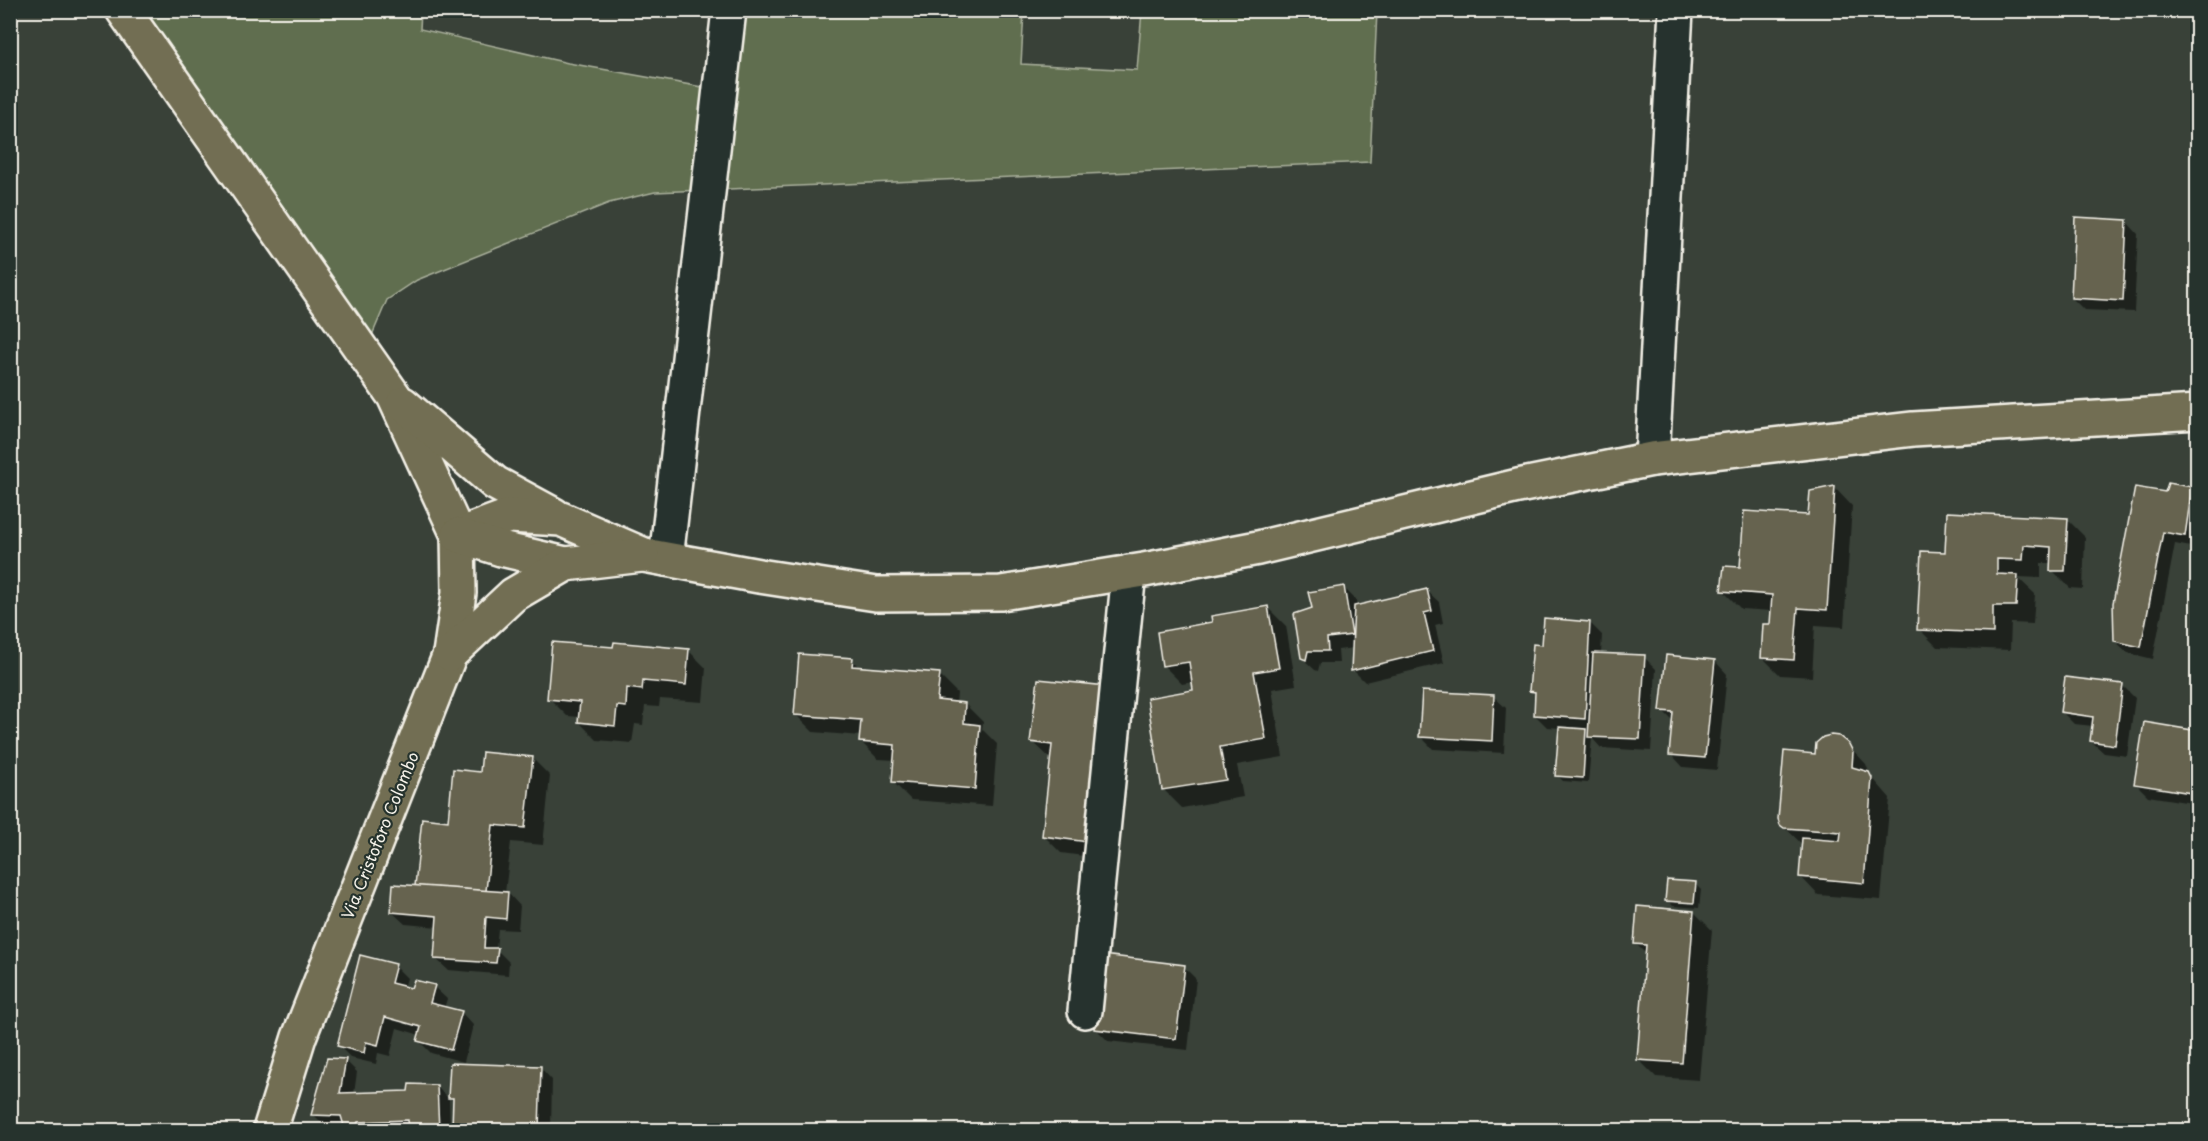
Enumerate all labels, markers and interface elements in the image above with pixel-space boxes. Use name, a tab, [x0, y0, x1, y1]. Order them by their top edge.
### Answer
street label: Via Cristoforo Colombo	[334, 748, 424, 922]

